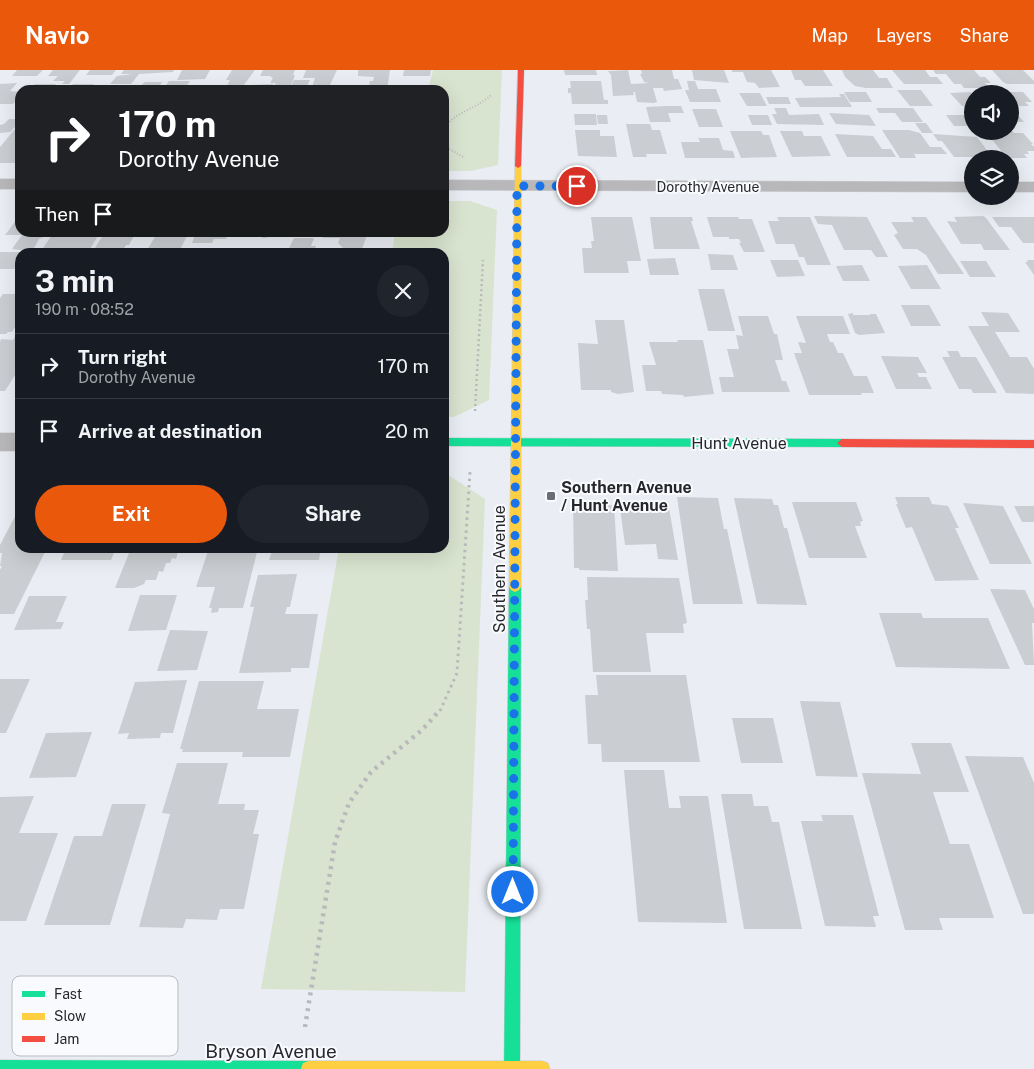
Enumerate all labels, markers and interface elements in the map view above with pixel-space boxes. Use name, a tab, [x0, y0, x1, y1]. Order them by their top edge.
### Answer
text: Navio	[25, 21, 90, 49]
text: Map	[812, 25, 848, 46]
text: Layers	[876, 25, 932, 46]
text: Share	[960, 25, 1009, 46]
map controls	[964, 85, 1019, 205]
button: sound	[964, 85, 1019, 140]
text: 170 m	[118, 104, 216, 145]
icon: right	[35, 105, 100, 170]
text: Dorothy Avenue	[118, 146, 280, 172]
button: layers	[964, 150, 1019, 205]
pin	[556, 165, 598, 207]
icon: arrive	[563, 172, 591, 200]
street label: Dorothy Avenue	[657, 179, 759, 195]
icon: arrive	[89, 200, 117, 228]
text: Then	[35, 203, 79, 225]
text: 3 min	[35, 263, 114, 299]
button: close	[377, 265, 429, 317]
text: 190 m · 08:52	[35, 300, 134, 319]
text: Turn right	[78, 346, 167, 368]
icon: right	[35, 352, 63, 380]
text: 170 m	[378, 355, 429, 377]
text: Dorothy Avenue	[78, 368, 195, 387]
icon: arrive	[35, 417, 63, 445]
text: Arrive at destination	[78, 420, 262, 442]
text: 20 m	[385, 420, 429, 442]
street label: Hunt Avenue	[691, 434, 787, 453]
place label: Southern Avenue / Hunt Avenue	[561, 478, 692, 515]
button: Exit	[35, 485, 227, 543]
button: Share	[237, 485, 429, 543]
marker: Southern Avenue / Hunt Avenue	[545, 490, 557, 502]
street label: Southern Avenue	[490, 505, 509, 633]
position arrow	[486, 865, 538, 917]
legend	[12, 976, 178, 1056]
text: Fast	[54, 986, 82, 1002]
text: Slow	[54, 1008, 86, 1024]
text: Jam	[54, 1031, 79, 1047]
street label: Bryson Avenue	[205, 1040, 337, 1062]

